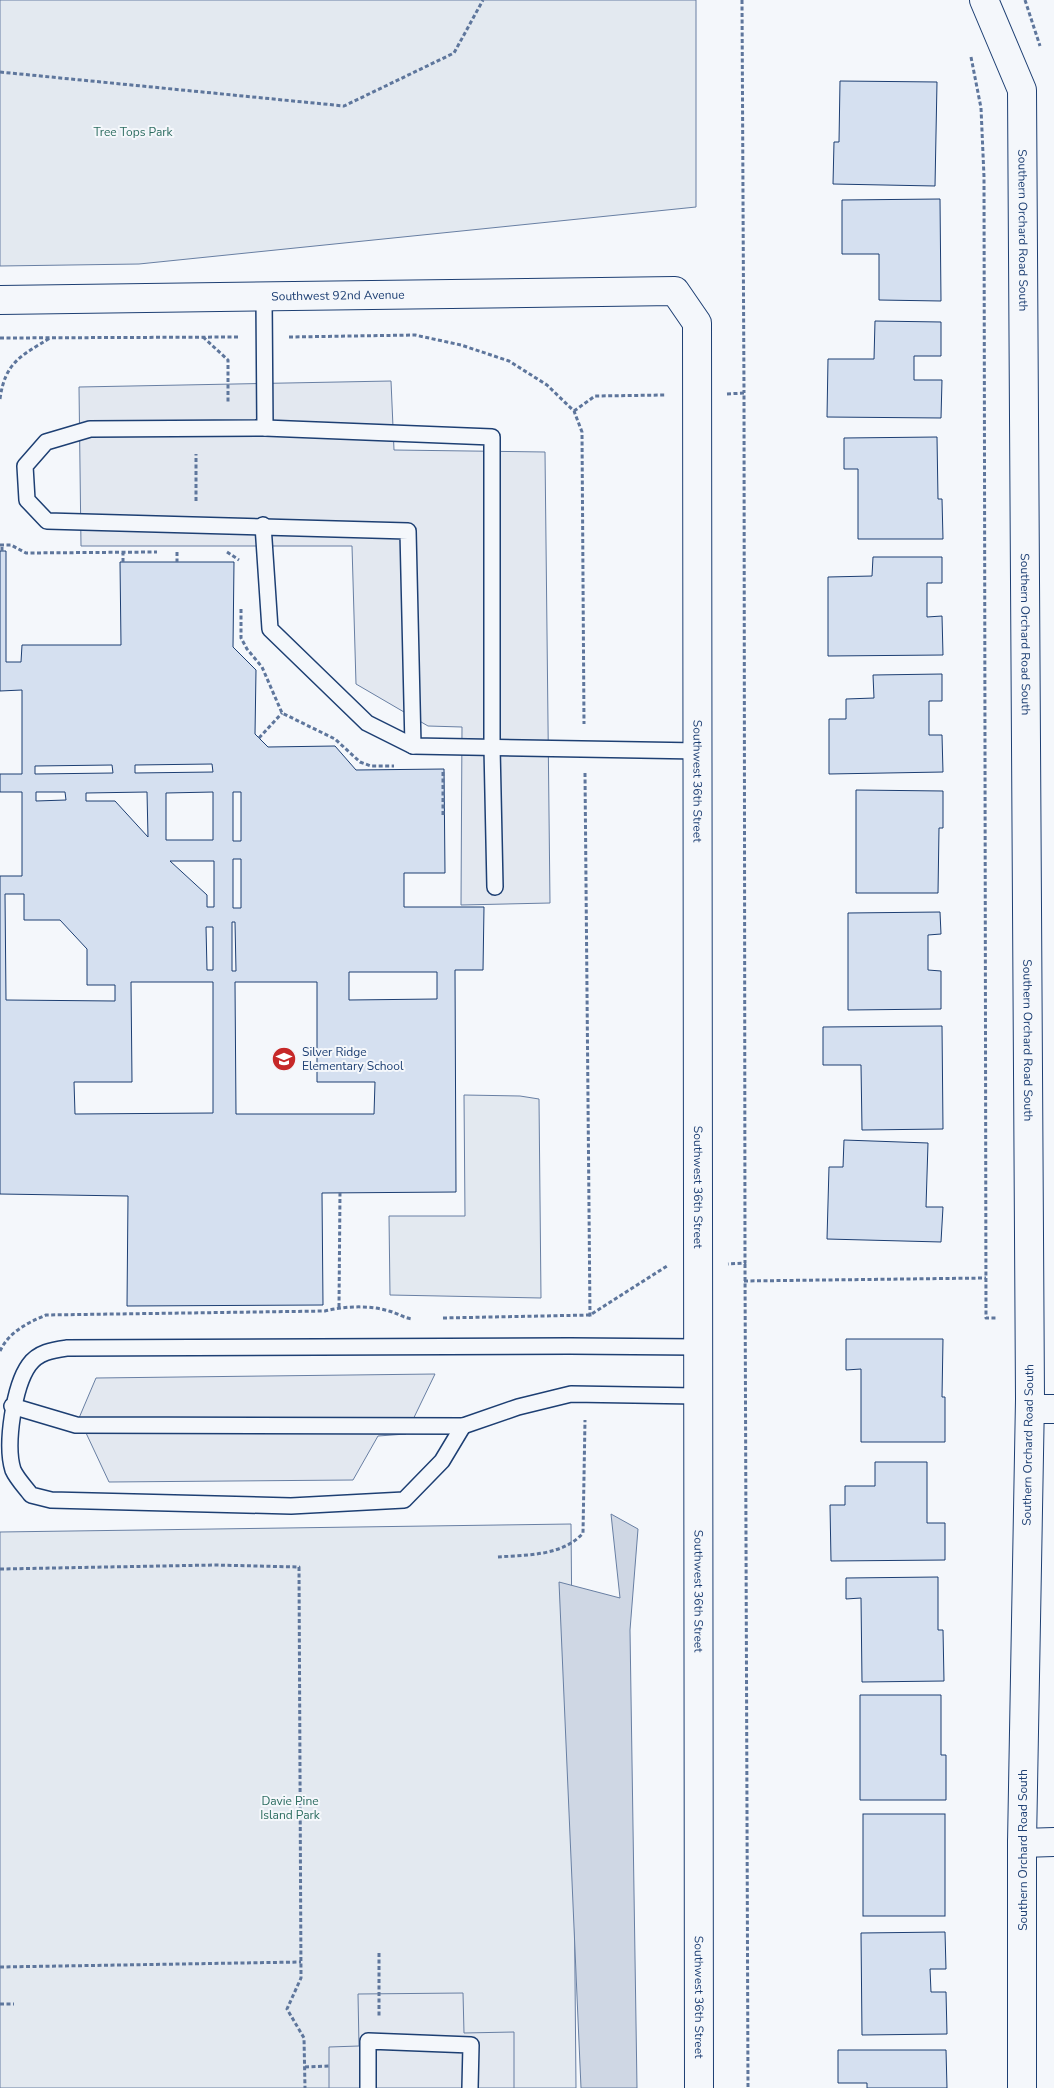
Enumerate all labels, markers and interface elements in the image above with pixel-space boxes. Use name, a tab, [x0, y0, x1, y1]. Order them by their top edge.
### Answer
park label: Tree Tops Park	[93, 124, 174, 140]
street label: Southern Orchard Road South	[1014, 149, 1031, 311]
street label: Southwest 92nd Avenue	[271, 287, 405, 304]
street label: Southern Orchard Road South	[1017, 553, 1034, 715]
street label: Southwest 36th Street	[689, 720, 706, 843]
street label: Southern Orchard Road South	[1019, 959, 1036, 1121]
place label: Silver Ridge Elementary School	[302, 1044, 404, 1074]
school or university icon: Silver Ridge Elementary School	[271, 1046, 297, 1072]
street label: Southwest 36th Street	[690, 1126, 706, 1249]
street label: Southern Orchard Road South	[1019, 1364, 1037, 1526]
street label: Southwest 36th Street	[690, 1530, 707, 1653]
street label: Southern Orchard Road South	[1015, 1769, 1031, 1931]
park label: Davie Pine Island Park	[260, 1793, 321, 1823]
street label: Southwest 36th Street	[691, 1936, 707, 2059]

